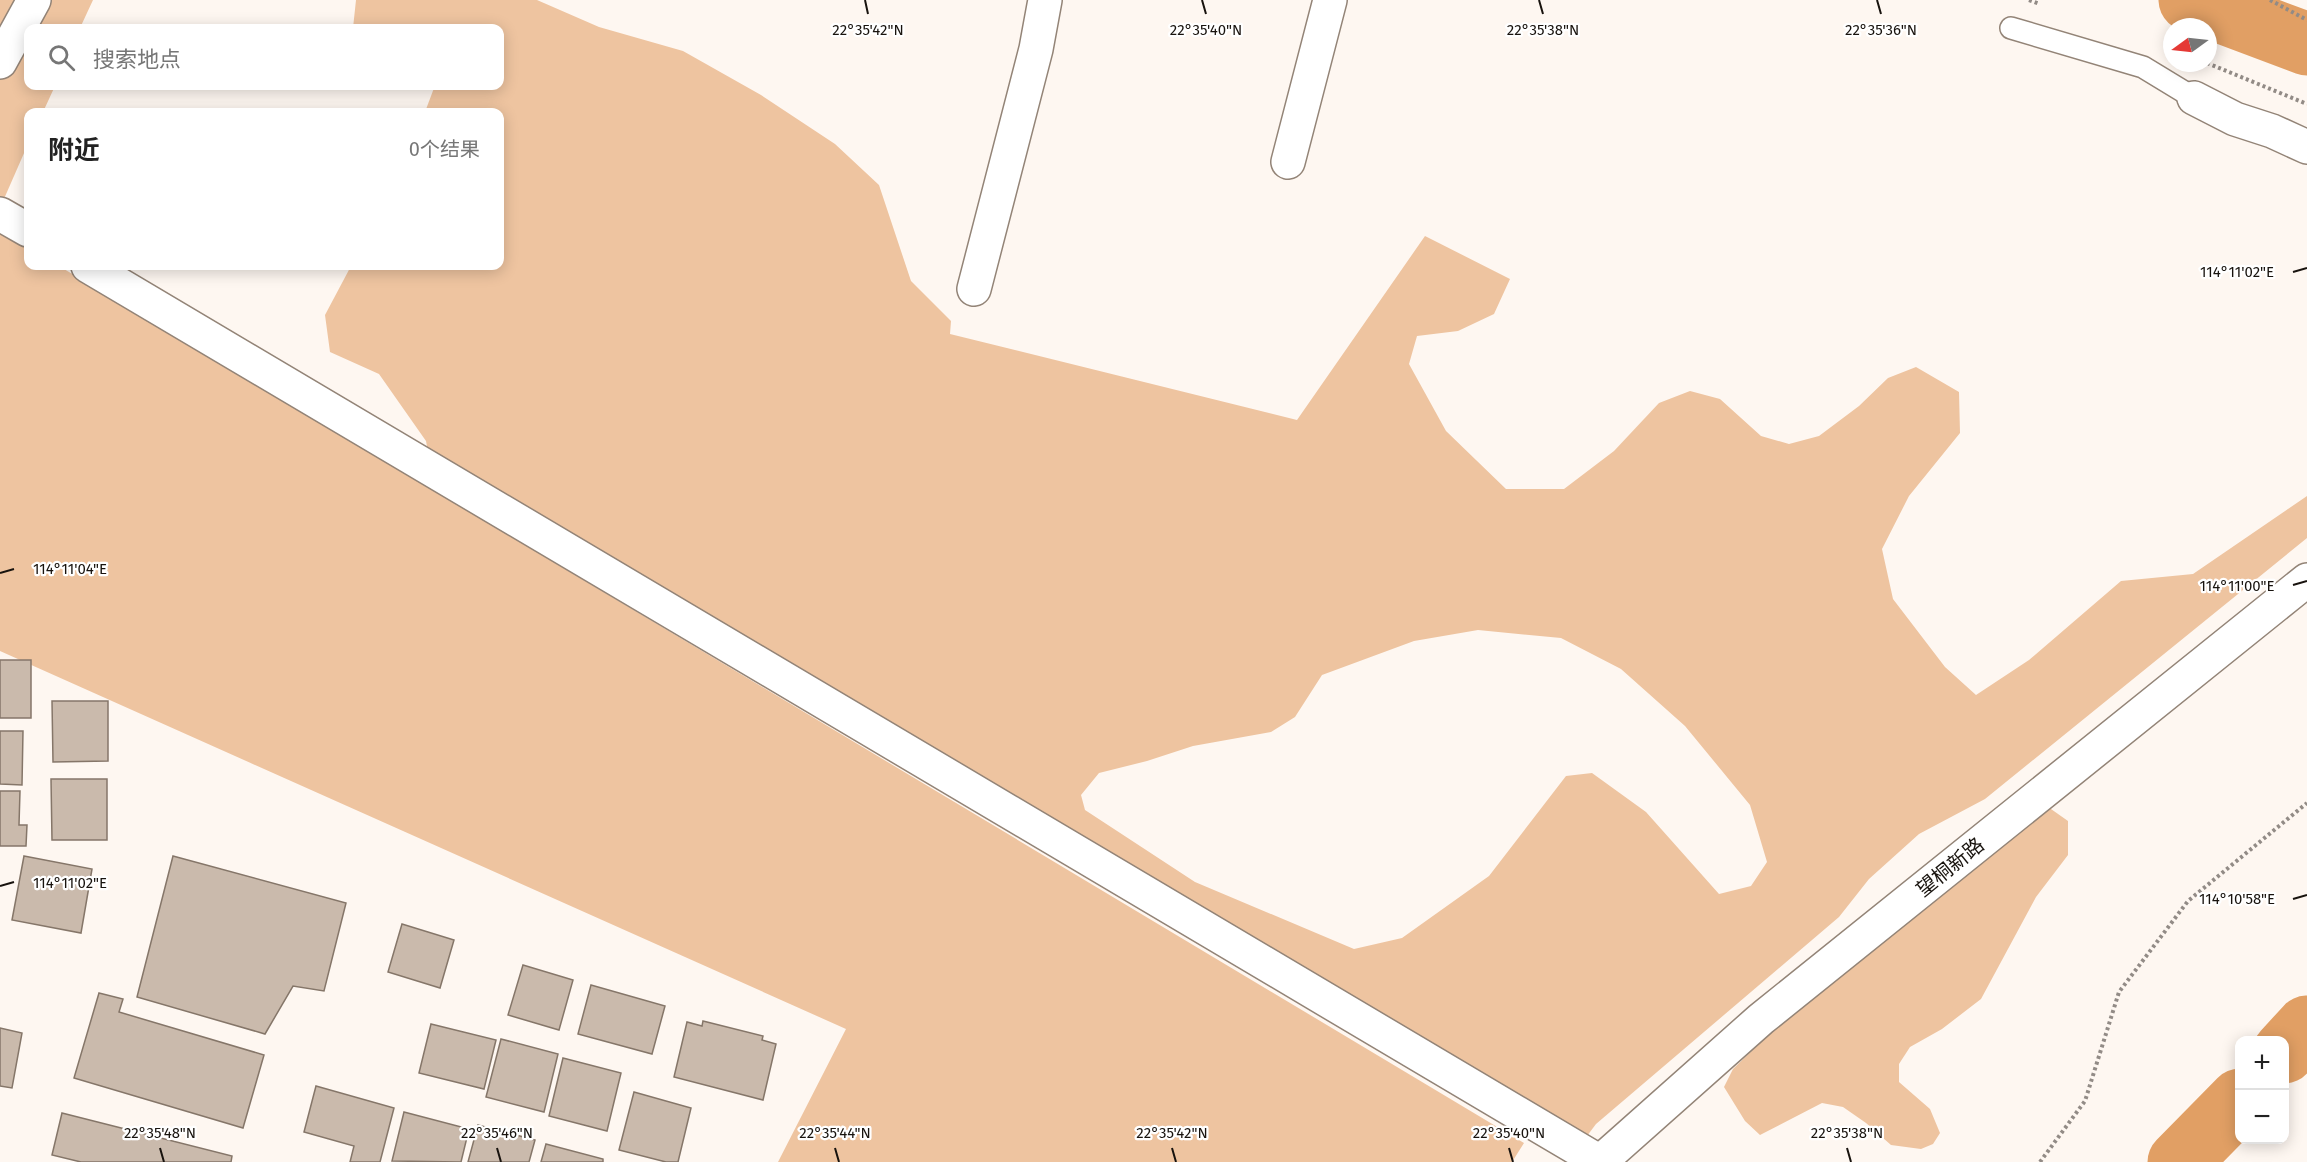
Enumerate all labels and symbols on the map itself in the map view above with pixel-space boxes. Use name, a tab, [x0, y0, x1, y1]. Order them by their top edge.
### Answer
north arrow	[2163, 18, 2217, 72]
text: 22°35'42"N	[832, 21, 904, 39]
text: 22°35'40"N	[1170, 21, 1242, 39]
text: 22°35'38"N	[1507, 21, 1579, 39]
text: 22°35'36"N	[1845, 21, 1917, 39]
text: 114°11'02"E	[2200, 263, 2274, 281]
text: 114°11'04"E	[33, 560, 107, 578]
text: 114°11'00"E	[2199, 577, 2275, 595]
street label: 望桐新路	[1911, 833, 1989, 901]
text: 114°11'02"E	[33, 874, 107, 892]
text: 114°10'58"E	[2199, 890, 2275, 908]
text: 22°35'48"N	[124, 1124, 196, 1142]
text: 22°35'46"N	[461, 1124, 533, 1142]
text: 22°35'44"N	[799, 1124, 871, 1142]
text: 22°35'42"N	[1136, 1124, 1208, 1142]
text: 22°35'40"N	[1473, 1124, 1545, 1142]
text: 22°35'38"N	[1811, 1124, 1883, 1142]

